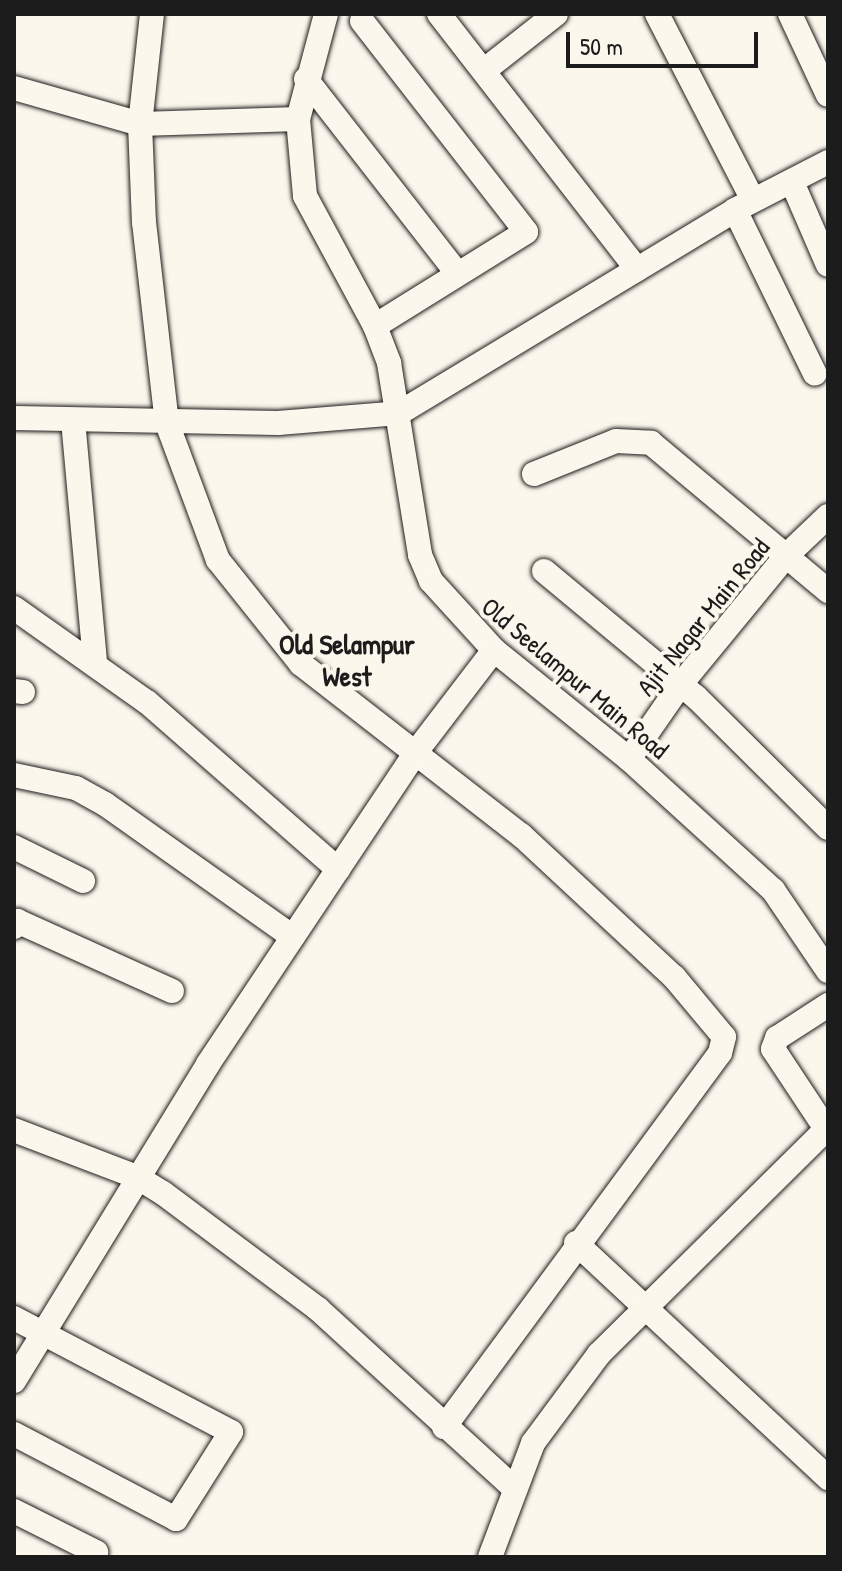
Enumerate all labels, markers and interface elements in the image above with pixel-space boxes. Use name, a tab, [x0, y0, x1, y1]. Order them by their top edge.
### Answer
scale bar	[570, 16, 762, 66]
text: 50 m	[580, 30, 623, 62]
street label: Ajit Nagar Main Road	[630, 532, 776, 702]
street label: Old Seelampur Main Road	[475, 591, 675, 765]
district label: Old Selampur West	[279, 627, 415, 693]

